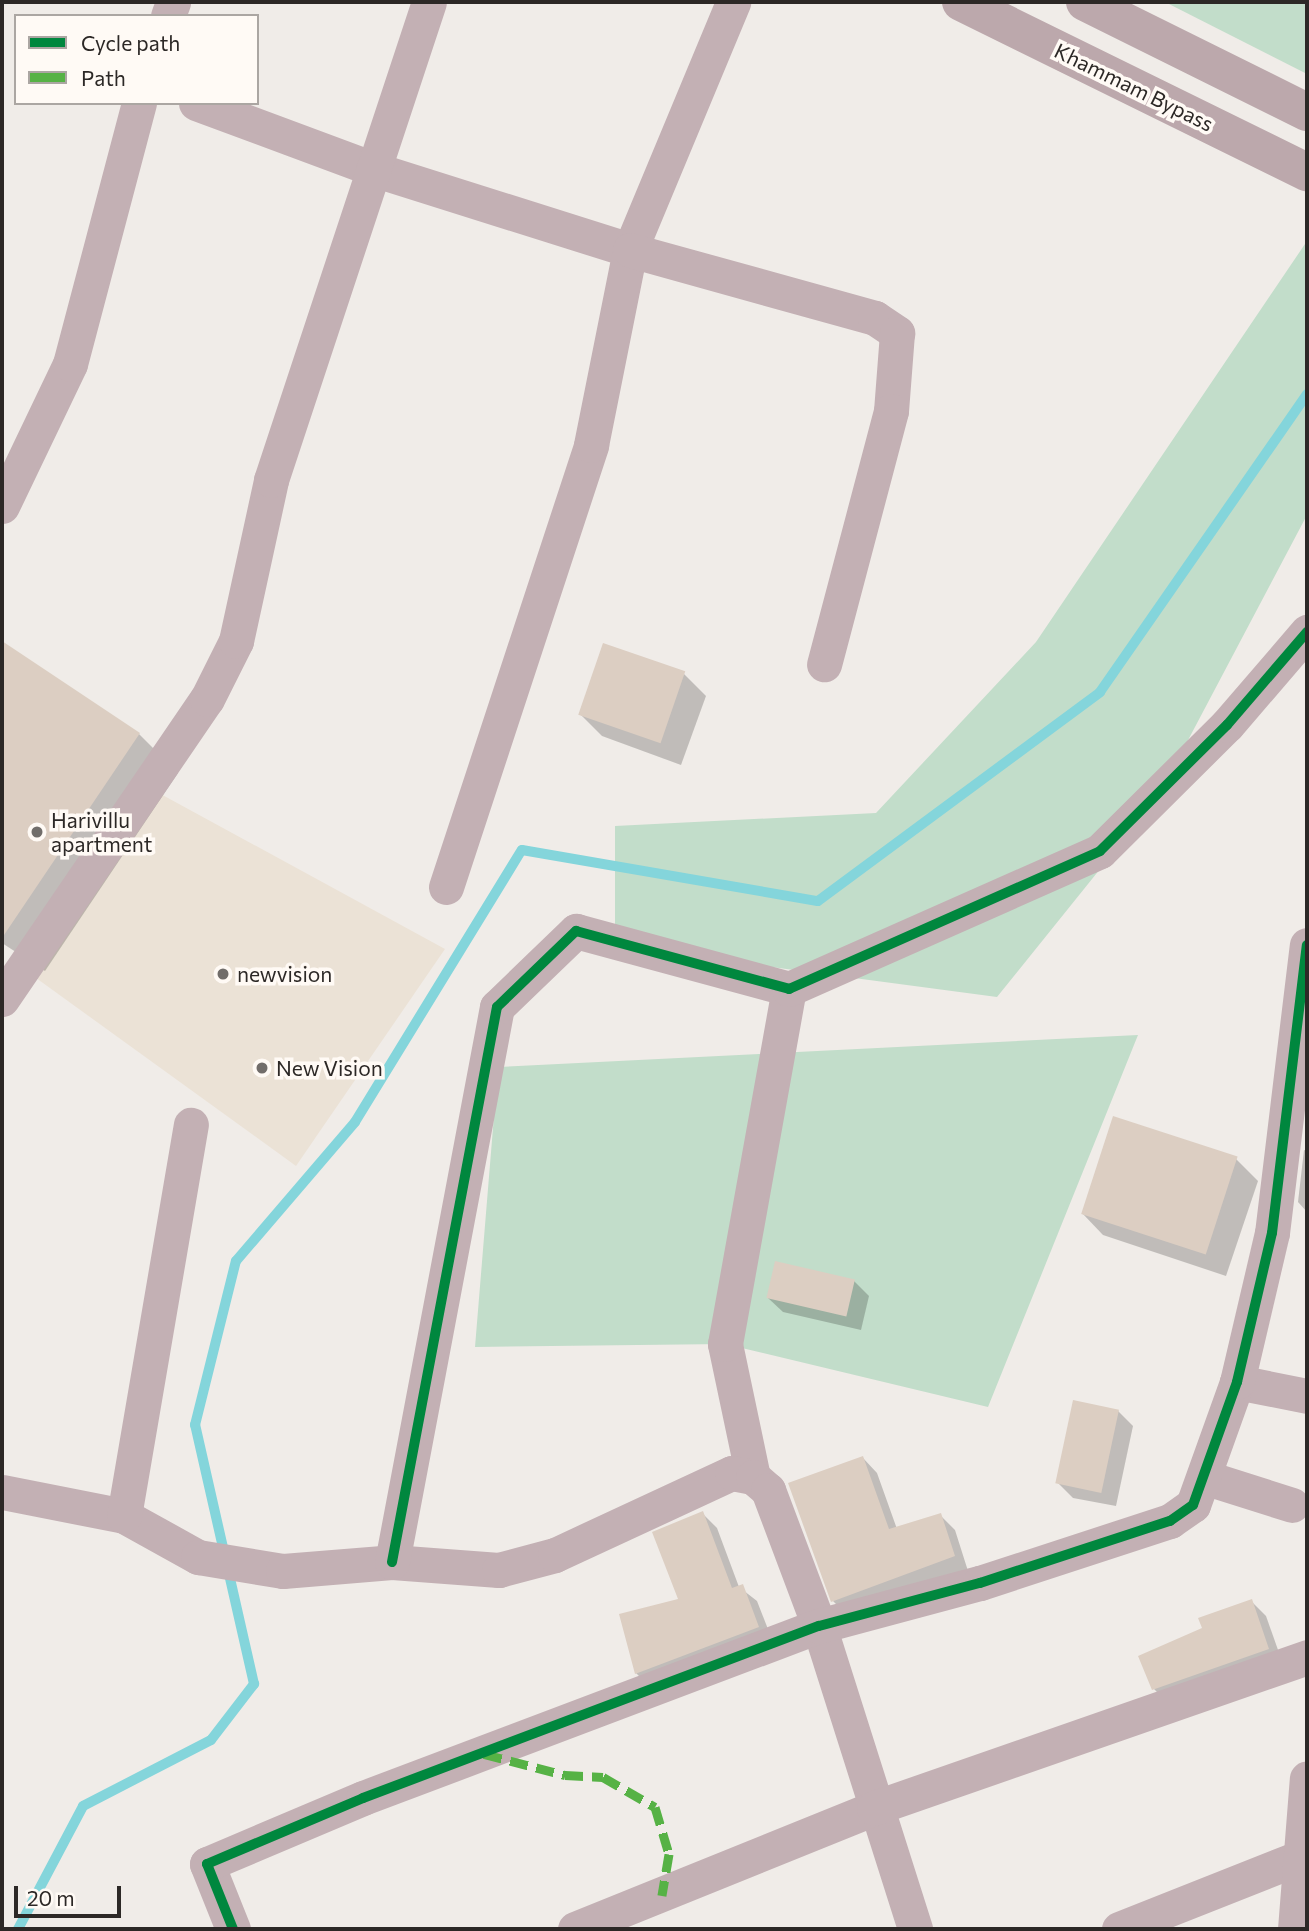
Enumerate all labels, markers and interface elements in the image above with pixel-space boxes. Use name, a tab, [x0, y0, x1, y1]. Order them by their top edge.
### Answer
legend	[14, 14, 259, 105]
text: Cycle path	[81, 30, 180, 55]
street label: Khammam Bypass	[1050, 38, 1218, 136]
text: Path	[81, 65, 126, 90]
place label: Harivillu apartment	[51, 807, 152, 857]
marker: Harivillu apartment	[29, 824, 45, 840]
place label: newvision	[237, 961, 332, 987]
marker: newvision	[215, 966, 231, 982]
place label: New Vision	[276, 1055, 383, 1081]
marker: New Vision	[254, 1060, 270, 1076]
scale bar	[18, 1871, 124, 1915]
text: 20 m	[27, 1885, 75, 1910]

